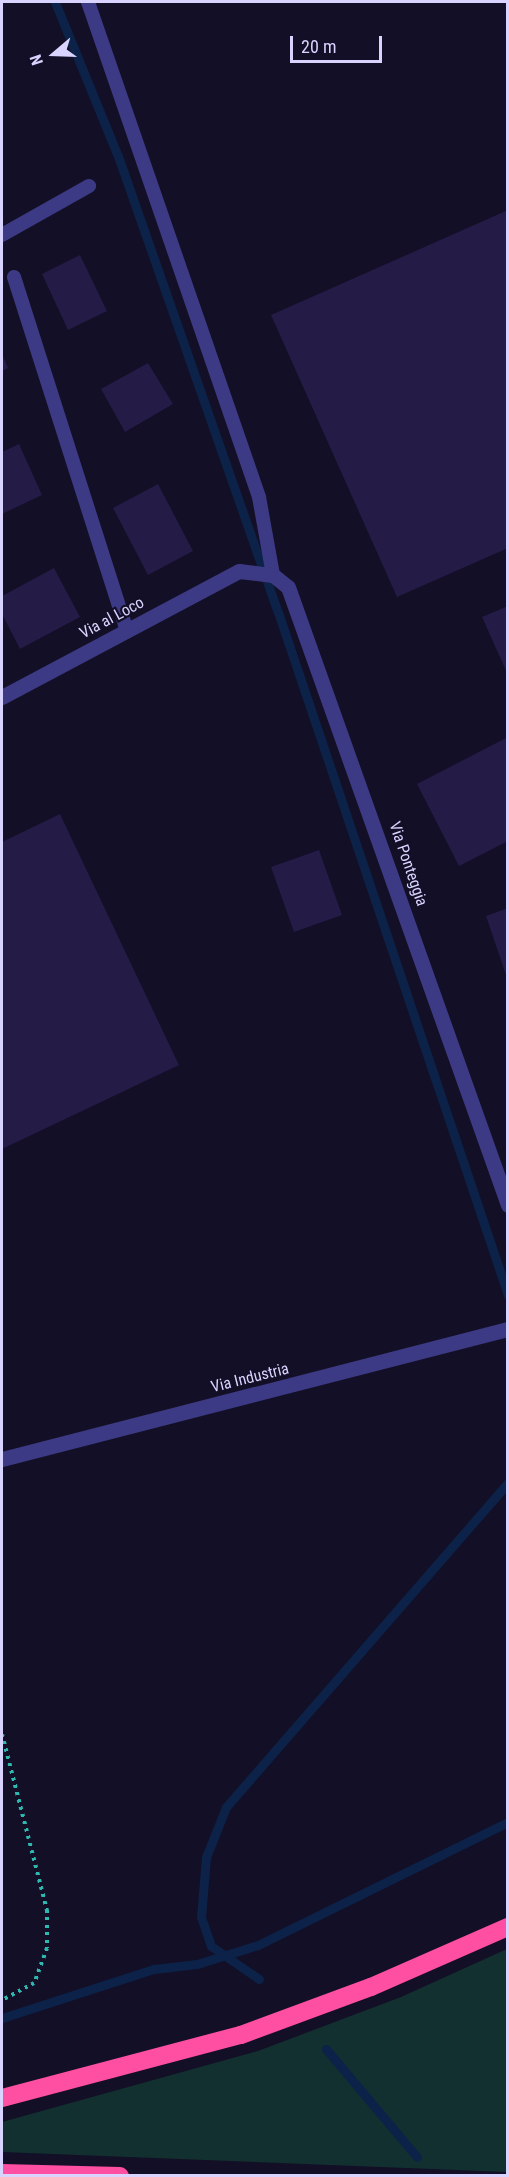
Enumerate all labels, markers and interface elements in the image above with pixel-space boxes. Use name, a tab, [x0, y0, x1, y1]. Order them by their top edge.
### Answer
north arrow	[24, 24, 84, 84]
scale bar	[293, 24, 384, 62]
text: 20 m	[301, 36, 336, 57]
text: N	[26, 52, 47, 68]
street label: Via al Loco	[77, 593, 147, 643]
street label: Via Ponteggia	[385, 819, 431, 909]
street label: Via Industria	[209, 1359, 291, 1397]

